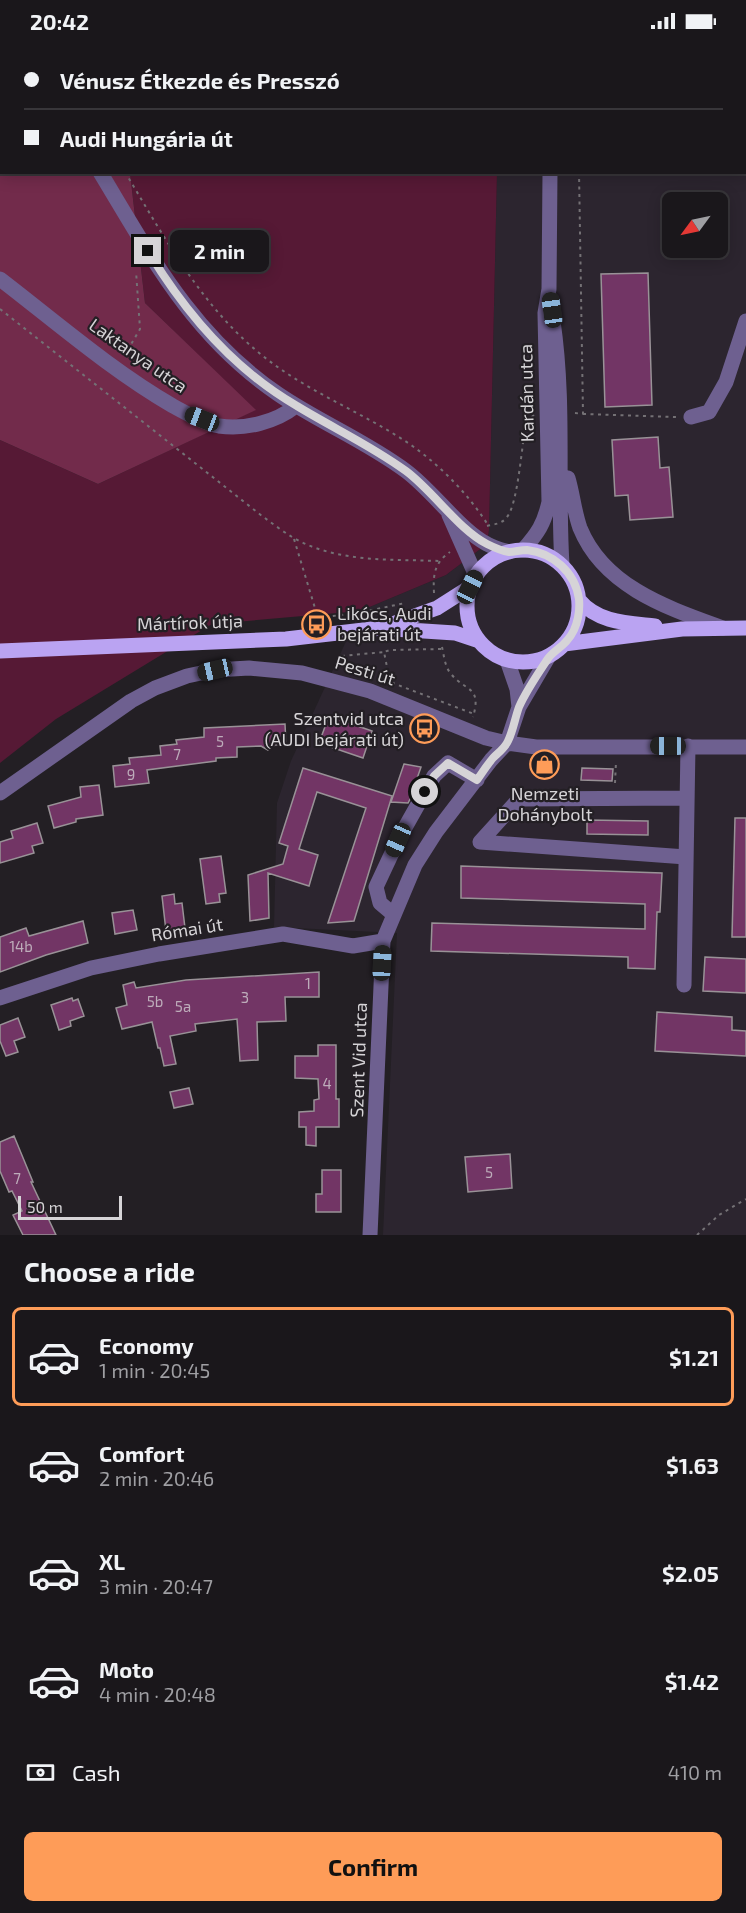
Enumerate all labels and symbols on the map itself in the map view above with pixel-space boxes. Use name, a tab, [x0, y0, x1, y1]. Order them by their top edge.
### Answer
north arrow	[662, 192, 728, 258]
callout: 2 min	[169, 230, 268, 272]
route end	[134, 237, 161, 264]
car	[541, 291, 563, 329]
street label: Laktanya utca	[85, 313, 192, 397]
street label: Kardán utca	[514, 344, 538, 442]
car	[182, 404, 222, 434]
car	[454, 567, 486, 607]
place label: Likócs, Audi bejárati út	[337, 602, 432, 645]
bus stop icon: Likócs, Audi bejárati út	[300, 608, 332, 640]
street label: Mártírok útja	[137, 609, 243, 635]
street label: Pesti út	[333, 650, 398, 690]
car	[195, 657, 235, 683]
place label: Szentvid utca (AUDI bejárati út)	[264, 707, 404, 750]
bus stop icon: Szentvid utca (AUDI bejárati út)	[409, 713, 441, 745]
house number: 5	[216, 732, 224, 750]
car	[650, 737, 686, 755]
house number: 7	[173, 745, 181, 763]
shop icon: Nemzeti Dohánybolt	[529, 749, 561, 781]
house number: 9	[127, 765, 135, 783]
route start	[411, 778, 438, 805]
place label: Nemzeti Dohánybolt	[497, 782, 593, 825]
car	[382, 820, 414, 860]
street label: Római út	[149, 912, 225, 946]
house number: 14b	[9, 937, 33, 955]
car	[372, 945, 392, 981]
house number: 1	[305, 974, 311, 992]
house number: 3	[241, 988, 249, 1006]
house number: 5b	[147, 992, 163, 1010]
house number: 5a	[175, 997, 191, 1015]
street label: Szent Vid utca	[345, 1002, 371, 1118]
house number: 4	[322, 1074, 332, 1092]
house number: 5	[485, 1163, 493, 1181]
house number: 7	[13, 1169, 21, 1187]
scale bar	[18, 1193, 122, 1220]

